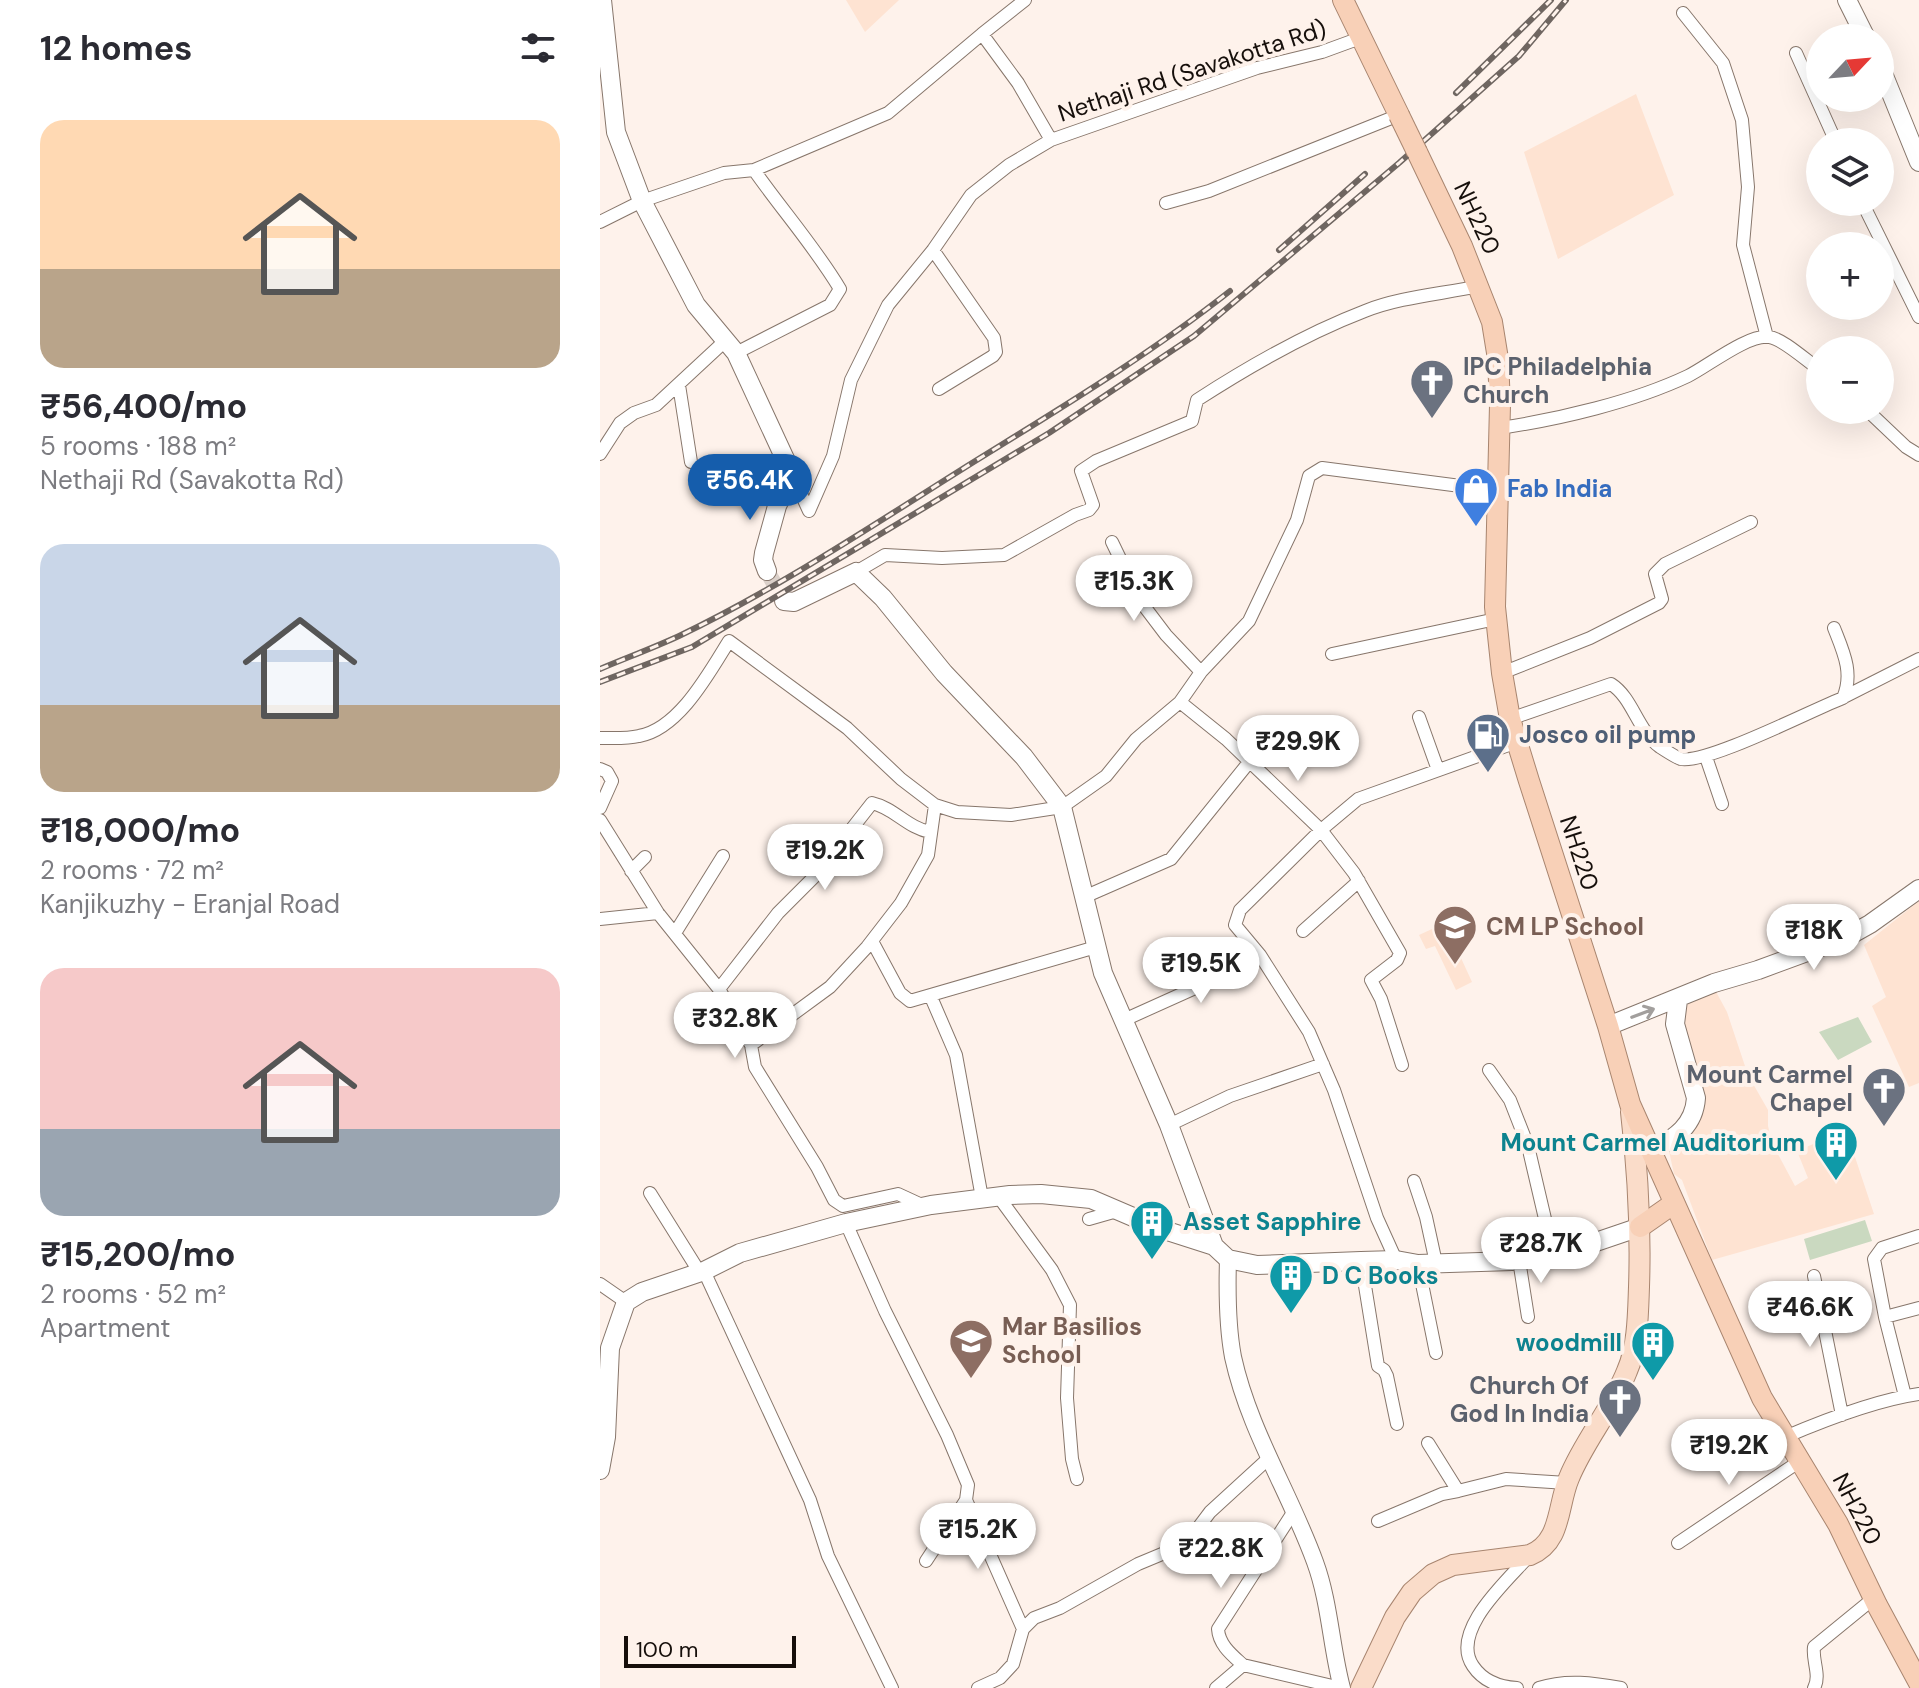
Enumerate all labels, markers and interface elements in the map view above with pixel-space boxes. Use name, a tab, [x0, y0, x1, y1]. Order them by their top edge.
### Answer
street label: Nethaji Rd (Savakotta Rd)	[1054, 12, 1330, 129]
north arrow	[1806, 24, 1894, 112]
map controls	[1806, 24, 1894, 424]
text: 12 homes	[40, 26, 192, 71]
icon: filters	[516, 26, 560, 70]
button: layers	[1806, 128, 1894, 216]
icon: home	[228, 172, 372, 316]
street label: NH220	[1447, 176, 1508, 259]
button: +	[1806, 232, 1894, 320]
button: −	[1806, 336, 1894, 424]
place label: IPC Philadelphia Church	[1463, 351, 1652, 410]
church icon: IPC Philadelphia Church	[1408, 357, 1456, 420]
text: ₹56,400/mo	[40, 384, 247, 429]
text: 5 rooms · 188 m²	[40, 429, 236, 463]
pin: ₹56.4K	[685, 454, 815, 522]
text: Nethaji Rd (Savakotta Rd)	[40, 463, 344, 497]
text: ₹56.4K	[706, 463, 794, 497]
shop icon: Fab India	[1452, 465, 1500, 528]
place label: Fab India	[1507, 473, 1612, 504]
pin: ₹15.3K	[1069, 555, 1199, 623]
text: ₹15.3K	[1094, 564, 1174, 598]
icon: home	[228, 596, 372, 740]
fuel station icon: Josco oil pump	[1464, 711, 1512, 774]
pin: ₹29.9K	[1233, 715, 1363, 783]
place label: Josco oil pump	[1519, 719, 1696, 750]
text: ₹29.9K	[1255, 724, 1341, 758]
text: ₹18,000/mo	[40, 808, 240, 853]
street label: NH220	[1553, 812, 1606, 894]
pin: ₹19.2K	[760, 824, 890, 892]
text: ₹19.2K	[785, 833, 865, 867]
text: 2 rooms · 72 m²	[40, 853, 224, 887]
text: Kanjikuzhy - Eranjal Road	[40, 887, 340, 921]
school or university icon: CM LP School	[1431, 903, 1479, 966]
pin: ₹18K	[1767, 904, 1861, 972]
place label: CM LP School	[1486, 911, 1644, 942]
text: ₹18K	[1785, 913, 1843, 947]
pin: ₹19.5K	[1136, 937, 1266, 1005]
text: ₹19.5K	[1161, 946, 1241, 980]
pin: ₹32.8K	[670, 992, 800, 1060]
text: ₹32.8K	[692, 1001, 778, 1035]
one-way arrow	[1630, 1005, 1655, 1019]
icon: home	[228, 1020, 372, 1164]
place label: Mount Carmel Chapel	[1686, 1059, 1853, 1118]
church icon: Mount Carmel Chapel	[1860, 1065, 1908, 1128]
building icon: Mount Carmel Auditorium	[1812, 1119, 1860, 1182]
place label: Mount Carmel Auditorium	[1500, 1127, 1805, 1158]
building icon: Asset Sapphire	[1128, 1198, 1176, 1261]
place label: Asset Sapphire	[1183, 1206, 1361, 1237]
pin: ₹28.7K	[1476, 1217, 1606, 1285]
text: ₹28.7K	[1499, 1226, 1583, 1260]
text: ₹15,200/mo	[40, 1232, 235, 1277]
building icon: D C Books	[1267, 1252, 1315, 1315]
place label: D C Books	[1322, 1260, 1439, 1291]
text: 2 rooms · 52 m²	[40, 1277, 226, 1311]
pin: ₹46.6K	[1745, 1281, 1875, 1349]
text: ₹46.6K	[1766, 1290, 1854, 1324]
text: Apartment	[40, 1311, 171, 1345]
place label: Mar Basilios School	[1002, 1311, 1142, 1370]
school or university icon: Mar Basilios School	[947, 1317, 995, 1380]
building icon: woodmill	[1629, 1319, 1677, 1382]
place label: woodmill	[1516, 1327, 1622, 1358]
place label: Church Of God In India	[1450, 1370, 1589, 1429]
church icon: Church Of God In India	[1596, 1376, 1644, 1439]
pin: ₹19.2K	[1664, 1419, 1794, 1487]
text: ₹19.2K	[1689, 1428, 1769, 1462]
street label: NH220	[1826, 1468, 1889, 1550]
pin: ₹15.2K	[913, 1503, 1043, 1571]
text: ₹15.2K	[938, 1512, 1018, 1546]
pin: ₹22.8K	[1156, 1522, 1286, 1590]
text: ₹22.8K	[1178, 1531, 1264, 1565]
scale bar	[624, 1632, 796, 1668]
text: 100 m	[636, 1635, 698, 1664]

